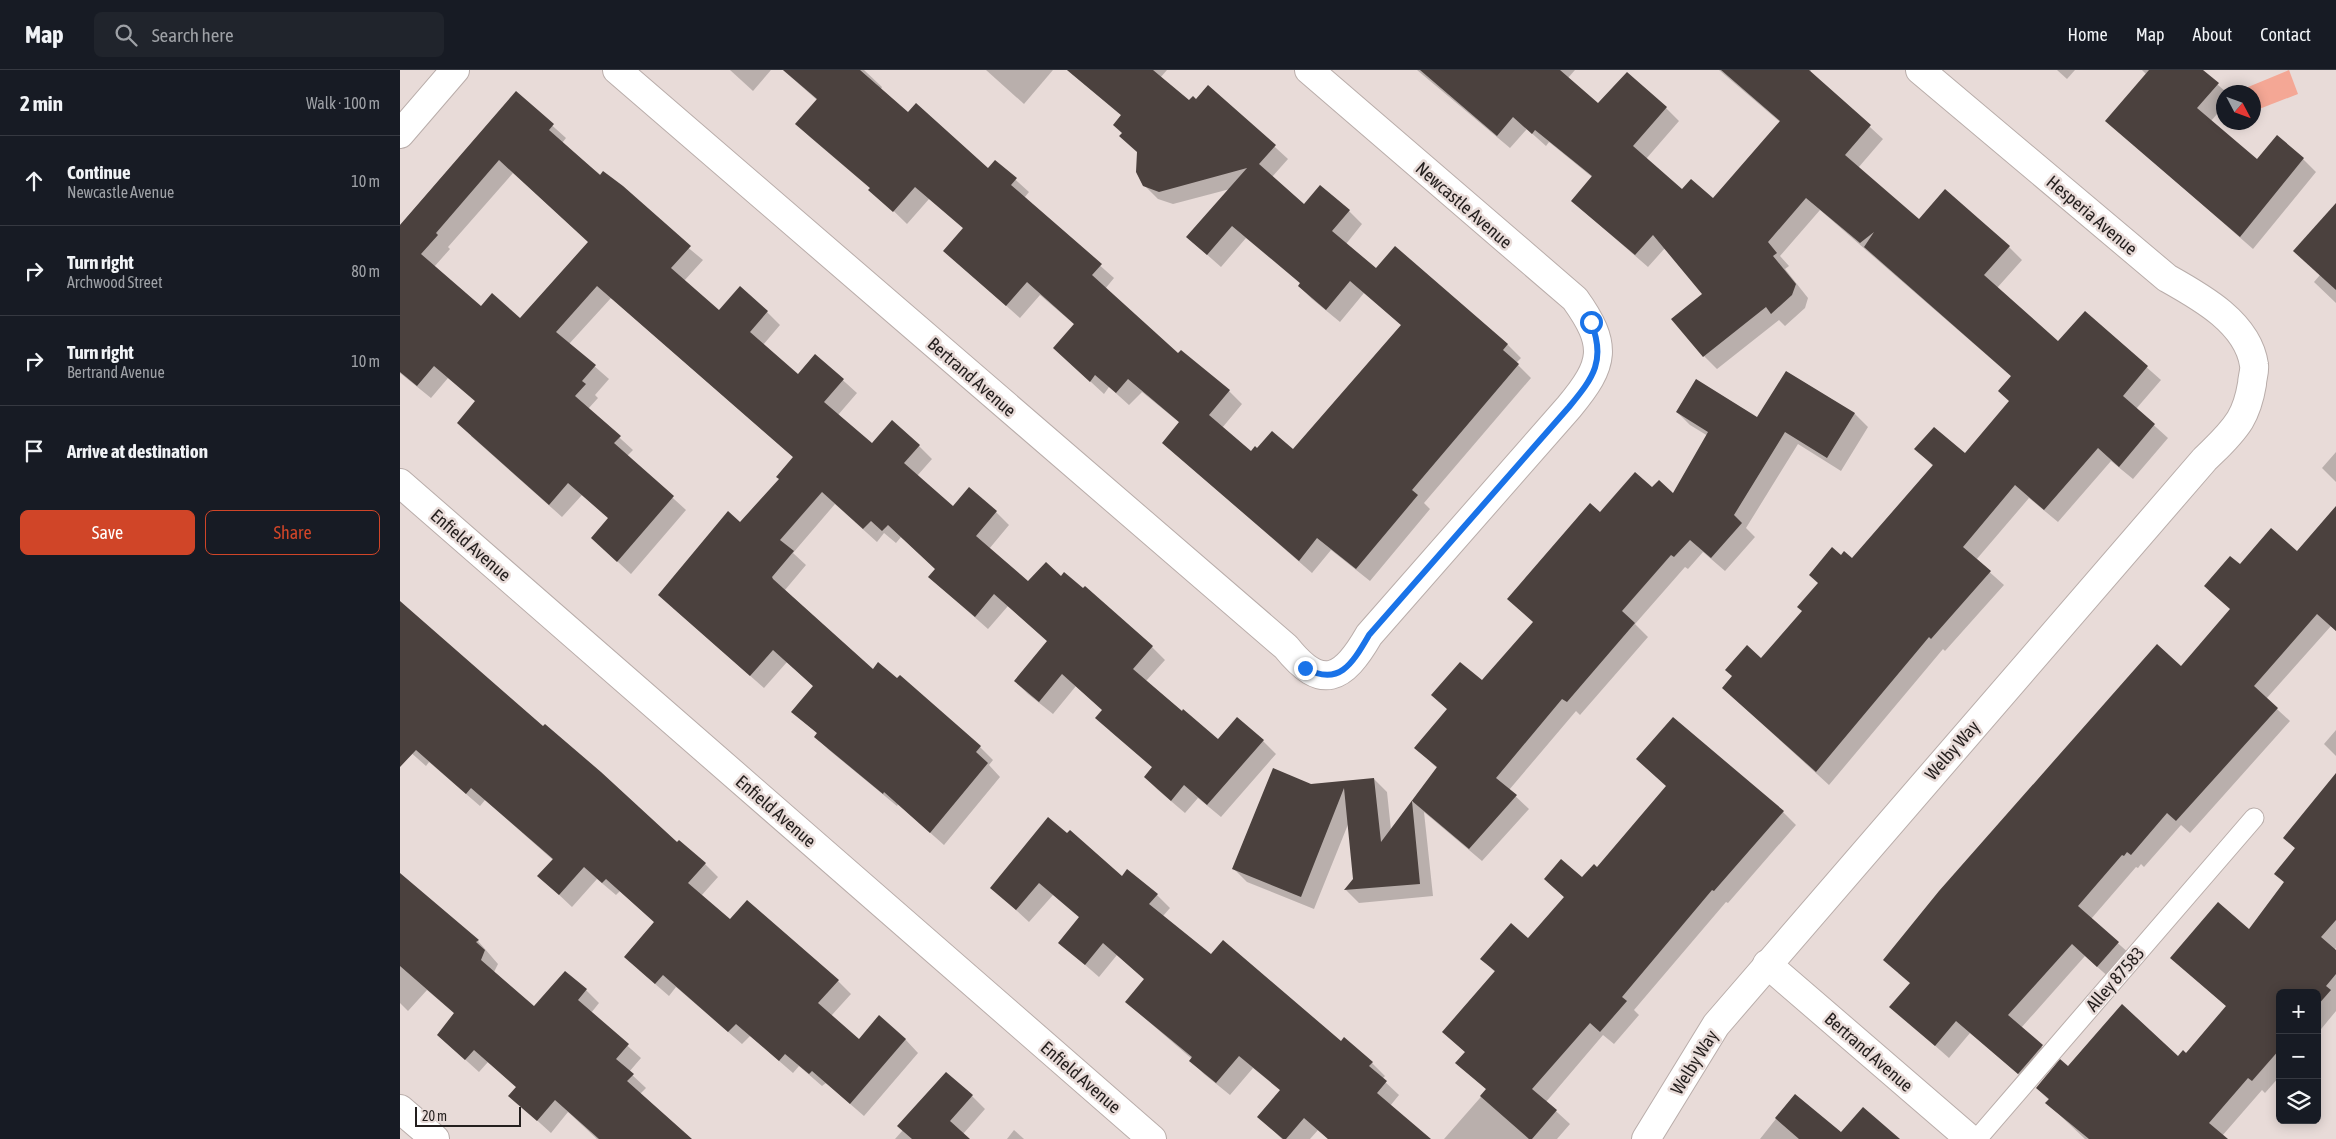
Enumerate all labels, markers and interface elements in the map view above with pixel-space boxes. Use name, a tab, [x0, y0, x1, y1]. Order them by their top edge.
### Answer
search box	[94, 12, 444, 57]
text: Map	[25, 21, 64, 48]
icon: search	[112, 21, 140, 49]
text: Search here	[152, 24, 234, 46]
text: Home	[2068, 24, 2108, 45]
text: Map	[2136, 24, 2165, 45]
text: About	[2193, 24, 2232, 45]
text: Contact	[2260, 24, 2311, 45]
north arrow	[2216, 85, 2261, 130]
text: 2 min	[20, 91, 63, 115]
text: Walk · 100 m	[306, 94, 380, 112]
street label: Newcastle Avenue	[1412, 157, 1516, 253]
text: Continue	[67, 161, 131, 183]
icon: ahead	[20, 167, 48, 195]
street label: Hesperia Avenue	[2042, 171, 2142, 259]
text: 10 m	[351, 172, 380, 190]
text: Newcastle Avenue	[67, 183, 174, 201]
text: Turn right	[67, 251, 134, 273]
icon: right	[20, 257, 48, 285]
text: 80 m	[351, 262, 380, 280]
text: Archwood Street	[67, 273, 163, 291]
route start	[1580, 311, 1603, 334]
street label: Bertrand Avenue	[924, 333, 1020, 421]
text: Turn right	[67, 341, 134, 363]
icon: right	[20, 347, 48, 375]
text: 10 m	[351, 352, 380, 370]
text: Bertrand Avenue	[67, 363, 165, 381]
icon: arrive	[20, 437, 48, 465]
text: Arrive at destination	[67, 440, 208, 462]
street label: Enfield Avenue	[427, 505, 515, 585]
button: Save	[20, 510, 195, 555]
button: Share	[205, 510, 380, 555]
route end	[1294, 657, 1317, 680]
street label: Welby Way	[1920, 716, 1984, 784]
street label: Enfield Avenue	[732, 771, 820, 851]
street label: Alley 87583	[2081, 943, 2149, 1015]
map controls	[2276, 989, 2321, 1124]
button: +	[2276, 989, 2321, 1034]
street label: Bertrand Avenue	[1821, 1008, 1917, 1096]
street label: Welby Way	[1666, 1026, 1722, 1098]
button: −	[2276, 1034, 2321, 1079]
street label: Enfield Avenue	[1037, 1037, 1125, 1117]
button: layers	[2276, 1079, 2321, 1124]
scale bar	[415, 1104, 521, 1127]
text: 20 m	[422, 1108, 447, 1124]

